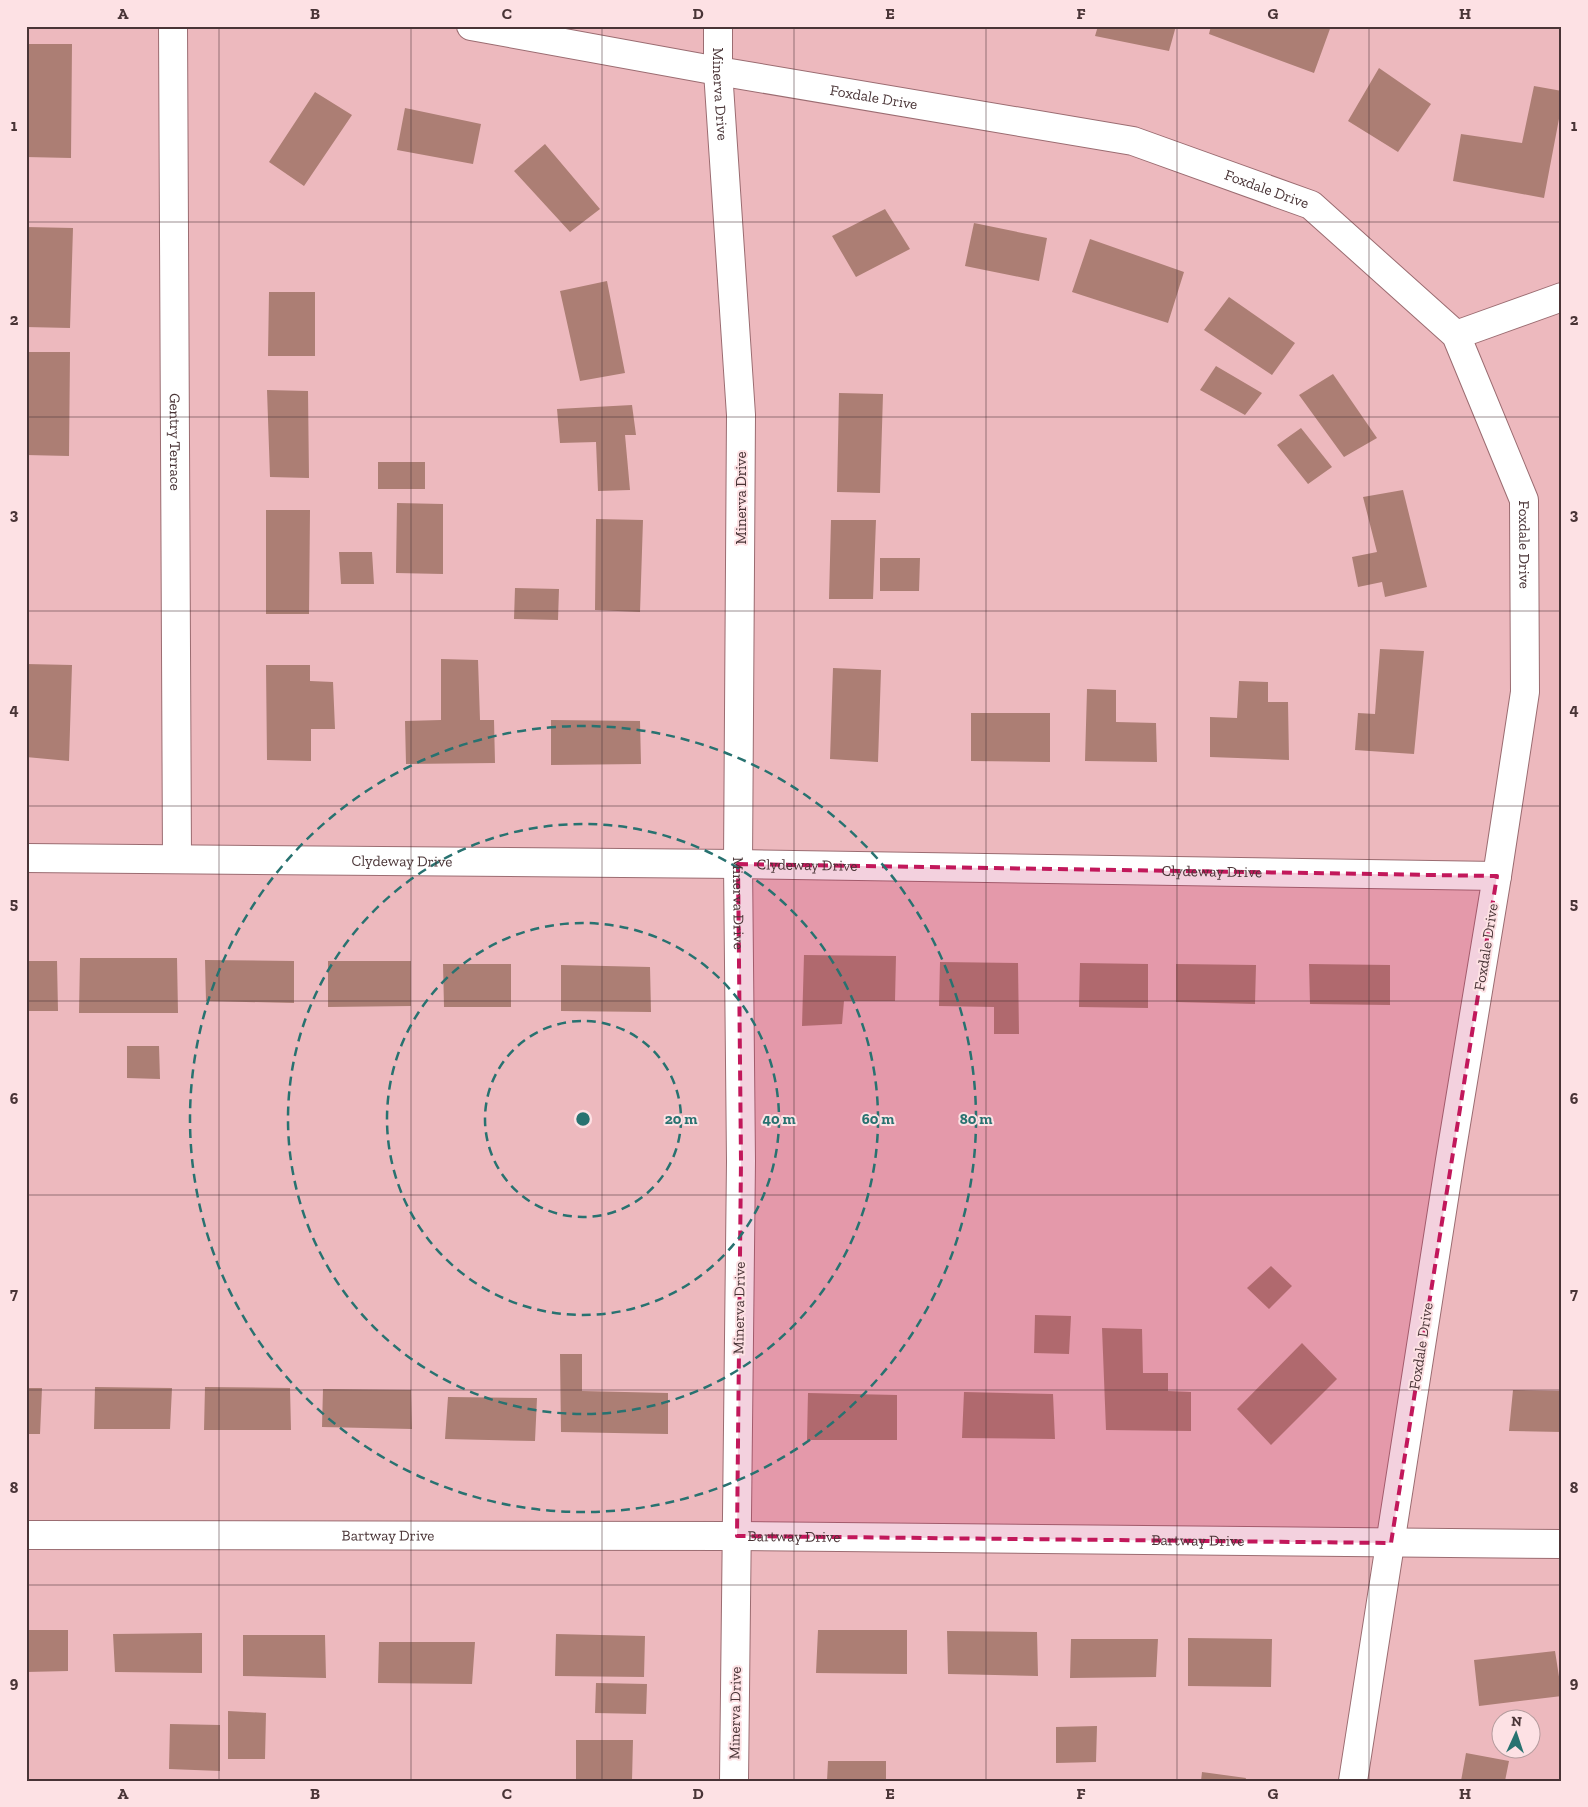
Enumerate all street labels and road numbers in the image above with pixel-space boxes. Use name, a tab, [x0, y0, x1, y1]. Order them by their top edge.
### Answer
street label: Minerva Drive	[709, 47, 732, 141]
street label: Foxdale Drive	[829, 81, 919, 113]
street label: Foxdale Drive	[1222, 166, 1311, 212]
street label: Gentry Terrace	[166, 393, 184, 491]
street label: Minerva Drive	[732, 452, 750, 544]
street label: Foxdale Drive	[1515, 501, 1533, 589]
street label: Clydeway Drive	[352, 852, 452, 871]
street label: Clydeway Drive	[757, 855, 857, 875]
street label: Minerva Drive	[729, 857, 748, 950]
street label: Clydeway Drive	[1161, 862, 1262, 881]
street label: Foxdale Drive	[1470, 902, 1502, 992]
street label: Minerva Drive	[729, 1261, 749, 1355]
street label: Foxdale Drive	[1405, 1301, 1437, 1391]
street label: Bartway Drive	[342, 1526, 434, 1545]
street label: Bartway Drive	[748, 1527, 840, 1546]
street label: Bartway Drive	[1152, 1531, 1244, 1550]
street label: Minerva Drive	[725, 1666, 745, 1760]

